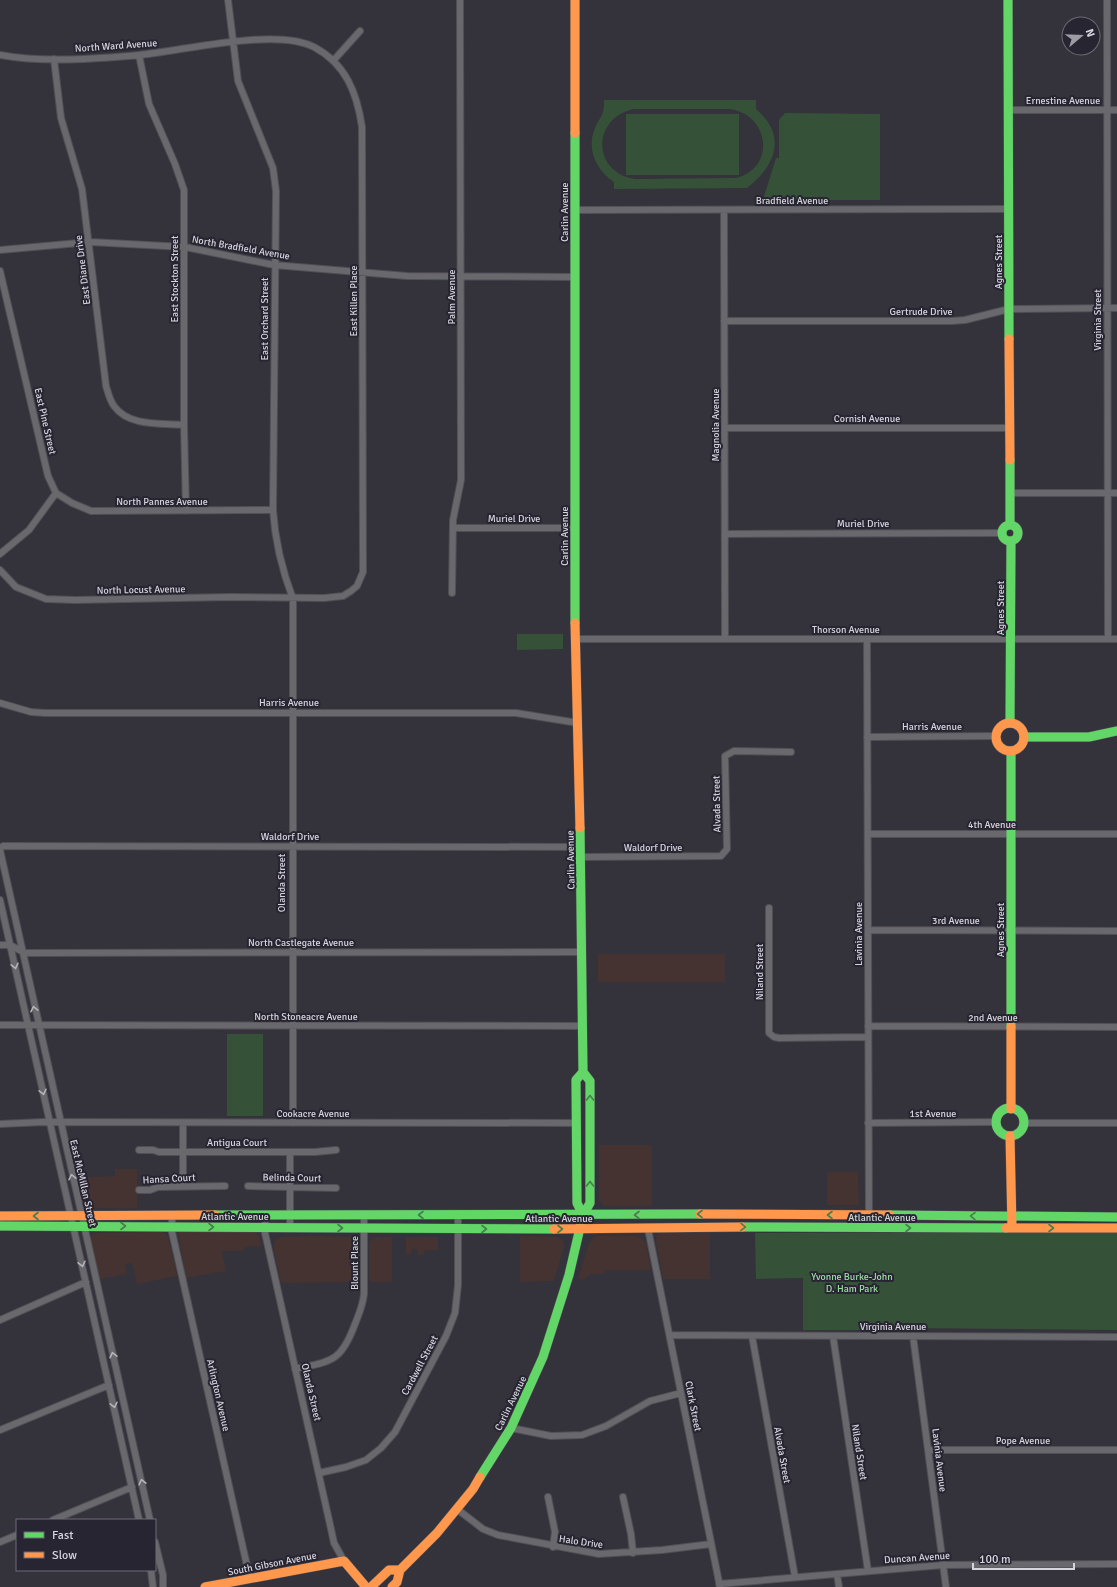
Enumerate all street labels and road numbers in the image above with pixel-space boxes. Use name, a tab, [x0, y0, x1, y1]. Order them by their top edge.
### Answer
street label: North Ward Avenue	[74, 37, 158, 55]
street label: Ernestine Avenue	[1026, 95, 1100, 107]
street label: Carlin Avenue	[559, 182, 571, 242]
street label: Bradfield Avenue	[756, 195, 828, 207]
street label: North Bradfield Avenue	[191, 233, 291, 263]
street label: East Diane Drive	[73, 234, 93, 305]
street label: Agnes Street	[993, 234, 1005, 289]
street label: East Stockton Street	[169, 235, 181, 322]
street label: East Killen Place	[348, 265, 360, 337]
street label: Palm Avenue	[446, 270, 458, 324]
street label: East Orchard Street	[259, 277, 271, 361]
street label: Virginia Street	[1092, 289, 1104, 351]
street label: Gertrude Drive	[890, 306, 952, 318]
street label: East Pine Street	[32, 387, 59, 456]
street label: Magnolia Avenue	[710, 388, 722, 462]
street label: Cornish Avenue	[834, 413, 900, 425]
street label: North Pannes Avenue	[116, 496, 208, 508]
street label: Carlin Avenue	[559, 506, 571, 566]
street label: Muriel Drive	[488, 513, 540, 525]
street label: Muriel Drive	[837, 518, 889, 530]
street label: Agnes Street	[995, 580, 1007, 635]
street label: North Locust Avenue	[97, 583, 185, 597]
street label: Thorson Avenue	[812, 624, 880, 636]
street label: Harris Avenue	[259, 697, 319, 709]
street label: Harris Avenue	[902, 721, 962, 733]
street label: Alvada Street	[710, 775, 723, 833]
street label: 4th Avenue	[968, 819, 1016, 831]
street label: Carlin Avenue	[564, 830, 578, 890]
street label: Waldorf Drive	[261, 831, 319, 843]
street label: Waldorf Drive	[624, 842, 682, 854]
street label: Olanda Street	[276, 853, 288, 912]
street label: Lavinia Avenue	[853, 902, 865, 966]
street label: Agnes Street	[995, 902, 1007, 957]
street label: 3rd Avenue	[932, 915, 980, 927]
street label: North Castlegate Avenue	[248, 937, 354, 949]
street label: Niland Street	[754, 943, 766, 1000]
street label: North Stoneacre Avenue	[254, 1011, 358, 1023]
street label: 2nd Avenue	[968, 1012, 1018, 1024]
street label: Cookacre Avenue	[276, 1108, 350, 1120]
street label: 1st Avenue	[910, 1108, 956, 1120]
street label: Antigua Court	[207, 1137, 267, 1149]
street label: East McMillan Street	[67, 1139, 99, 1228]
street label: Belinda Court	[263, 1171, 322, 1185]
street label: Hansa Court	[142, 1172, 196, 1186]
street label: Atlantic Avenue	[201, 1211, 269, 1223]
street label: Atlantic Avenue	[848, 1212, 916, 1224]
street label: Atlantic Avenue	[525, 1213, 593, 1225]
street label: Blount Place	[349, 1236, 361, 1290]
street label: Virginia Avenue	[860, 1321, 926, 1333]
street label: Cardwell Street	[399, 1333, 441, 1397]
street label: Arlington Avenue	[204, 1358, 232, 1432]
street label: Olanda Street	[299, 1362, 324, 1423]
street label: Carlin Avenue	[493, 1374, 529, 1433]
street label: Clark Street	[682, 1380, 704, 1433]
street label: Niland Street	[849, 1423, 869, 1482]
street label: Alvada Street	[771, 1426, 793, 1485]
street label: Lavinia Avenue	[929, 1428, 949, 1493]
street label: Pope Avenue	[996, 1435, 1050, 1447]
street label: Halo Drive	[558, 1533, 604, 1551]
street label: South Gibson Avenue	[227, 1549, 318, 1578]
street label: Duncan Avenue	[884, 1550, 950, 1566]

